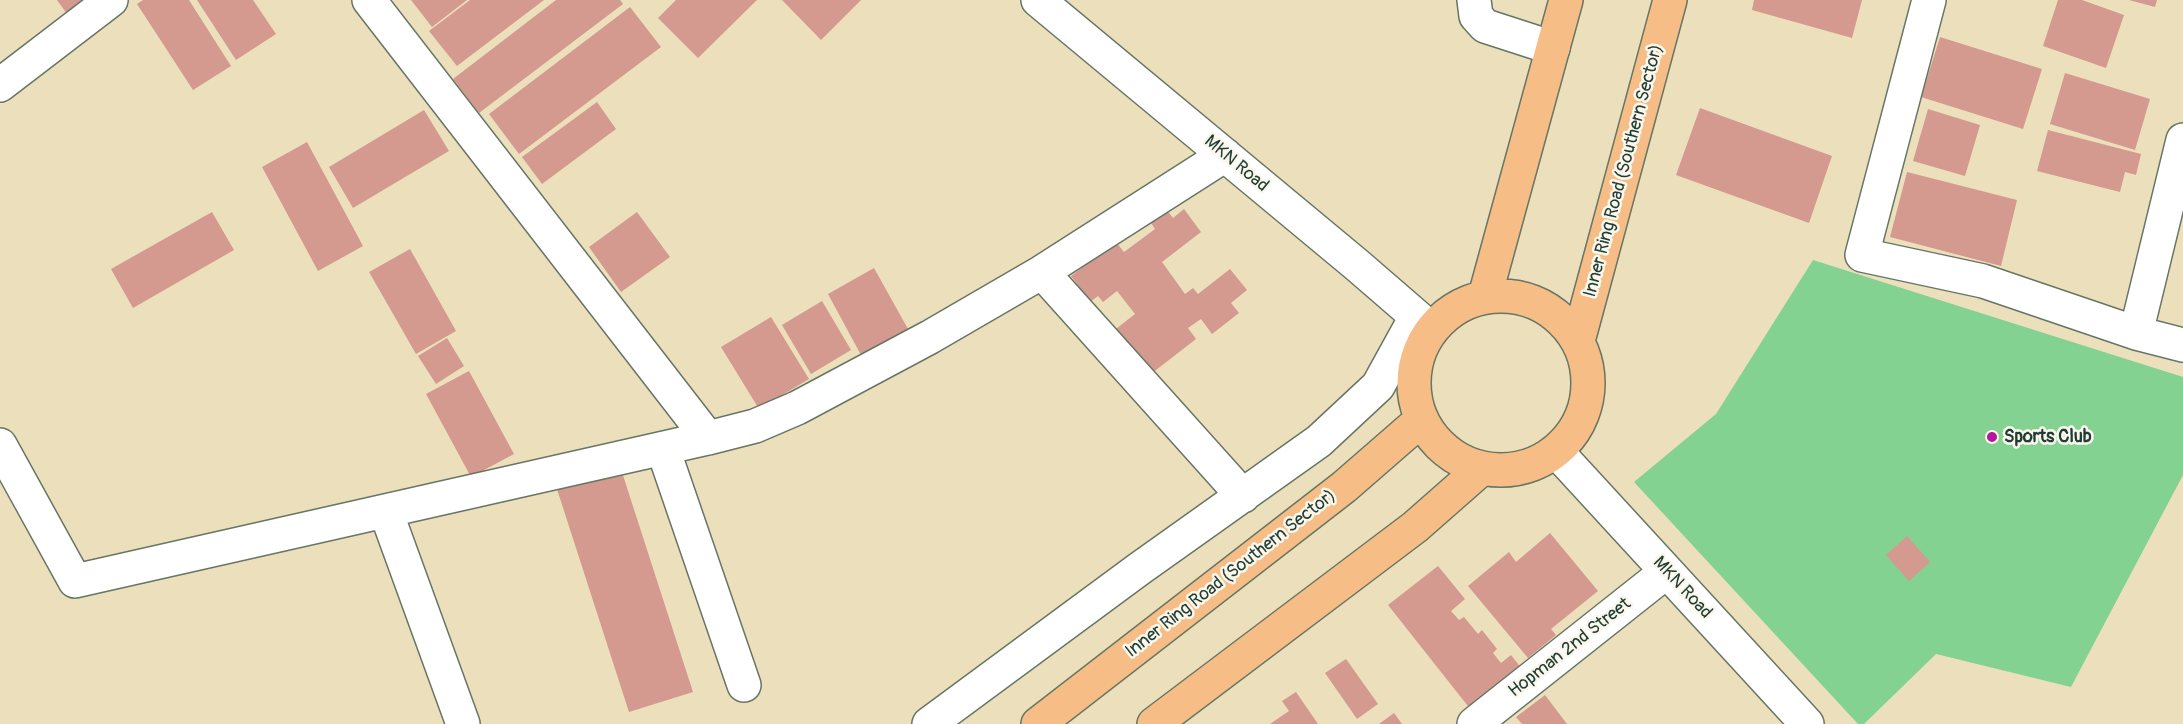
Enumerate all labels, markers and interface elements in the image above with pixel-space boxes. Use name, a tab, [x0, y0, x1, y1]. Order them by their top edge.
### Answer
street label: Inner Ring Road (Southern Sector)	[1580, 42, 1668, 300]
street label: MKN Road	[1200, 131, 1272, 197]
place label: Sports Club	[2004, 426, 2092, 448]
marker: Sports Club	[1985, 430, 1999, 444]
street label: Inner Ring Road (Southern Sector)	[1122, 485, 1340, 663]
street label: MKN Road	[1648, 552, 1716, 624]
street label: Hopman 2nd Street	[1504, 593, 1636, 703]

